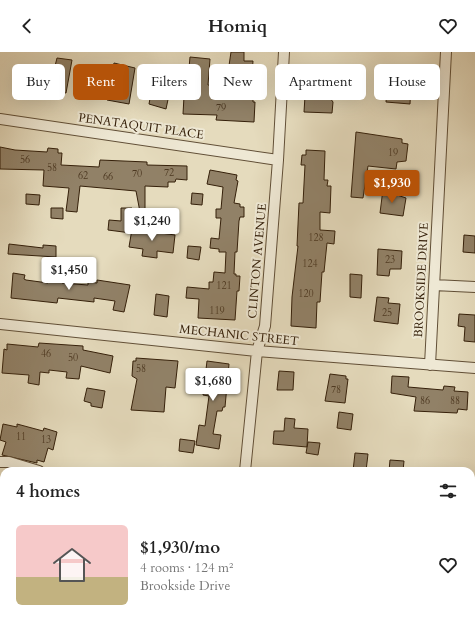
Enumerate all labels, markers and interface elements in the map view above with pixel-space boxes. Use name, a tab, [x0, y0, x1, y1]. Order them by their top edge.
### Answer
text: Homiq	[208, 14, 267, 39]
icon: back	[16, 15, 38, 37]
icon: heart	[437, 15, 459, 37]
chip: Buy	[12, 64, 65, 100]
chip: Rent	[73, 64, 129, 100]
chip: Filters	[137, 64, 201, 100]
chip: New	[209, 64, 267, 100]
chip: Apartment	[275, 64, 366, 100]
chip: House	[374, 64, 440, 100]
house number: 79	[216, 101, 226, 115]
street label: PENATAQUIT PLACE	[77, 109, 205, 143]
house number: 19	[388, 146, 398, 160]
house number: 56	[20, 153, 30, 167]
house number: 58	[47, 161, 57, 175]
house number: 72	[164, 166, 174, 180]
house number: 70	[132, 167, 142, 181]
house number: 62	[78, 169, 88, 183]
house number: 66	[103, 170, 113, 184]
pin: $1,930	[359, 170, 425, 204]
text: $1,930	[373, 174, 411, 192]
street label: CLINTON AVENUE	[244, 203, 270, 319]
pin: $1,240	[119, 208, 185, 242]
text: $1,240	[133, 212, 171, 230]
street label: BROOKSIDE DRIVE	[410, 222, 432, 338]
house number: 128	[308, 231, 324, 245]
house number: 23	[385, 253, 395, 267]
pin: $1,450	[36, 257, 102, 291]
house number: 124	[302, 257, 318, 271]
text: $1,450	[50, 261, 88, 279]
house number: 121	[216, 279, 232, 293]
house number: 120	[298, 287, 314, 301]
house number: 119	[209, 304, 225, 318]
house number: 25	[382, 306, 392, 320]
street label: MECHANIC STREET	[179, 321, 300, 349]
house number: 46	[41, 347, 51, 361]
house number: 50	[68, 351, 78, 365]
house number: 58	[136, 362, 146, 376]
pin: $1,680	[180, 368, 246, 402]
text: $1,680	[194, 372, 232, 390]
house number: 78	[331, 383, 341, 397]
house number: 86	[420, 394, 430, 408]
house number: 88	[450, 394, 460, 408]
house number: 11	[16, 430, 26, 444]
house number: 13	[41, 433, 51, 447]
text: 4 homes	[16, 480, 80, 503]
icon: filters	[437, 480, 459, 502]
text: $1,930/mo	[140, 536, 220, 559]
icon: home	[48, 541, 96, 589]
icon: heart	[437, 554, 459, 576]
text: 4 rooms · 124 m²	[140, 559, 233, 577]
text: Brookside Drive	[140, 577, 230, 595]

